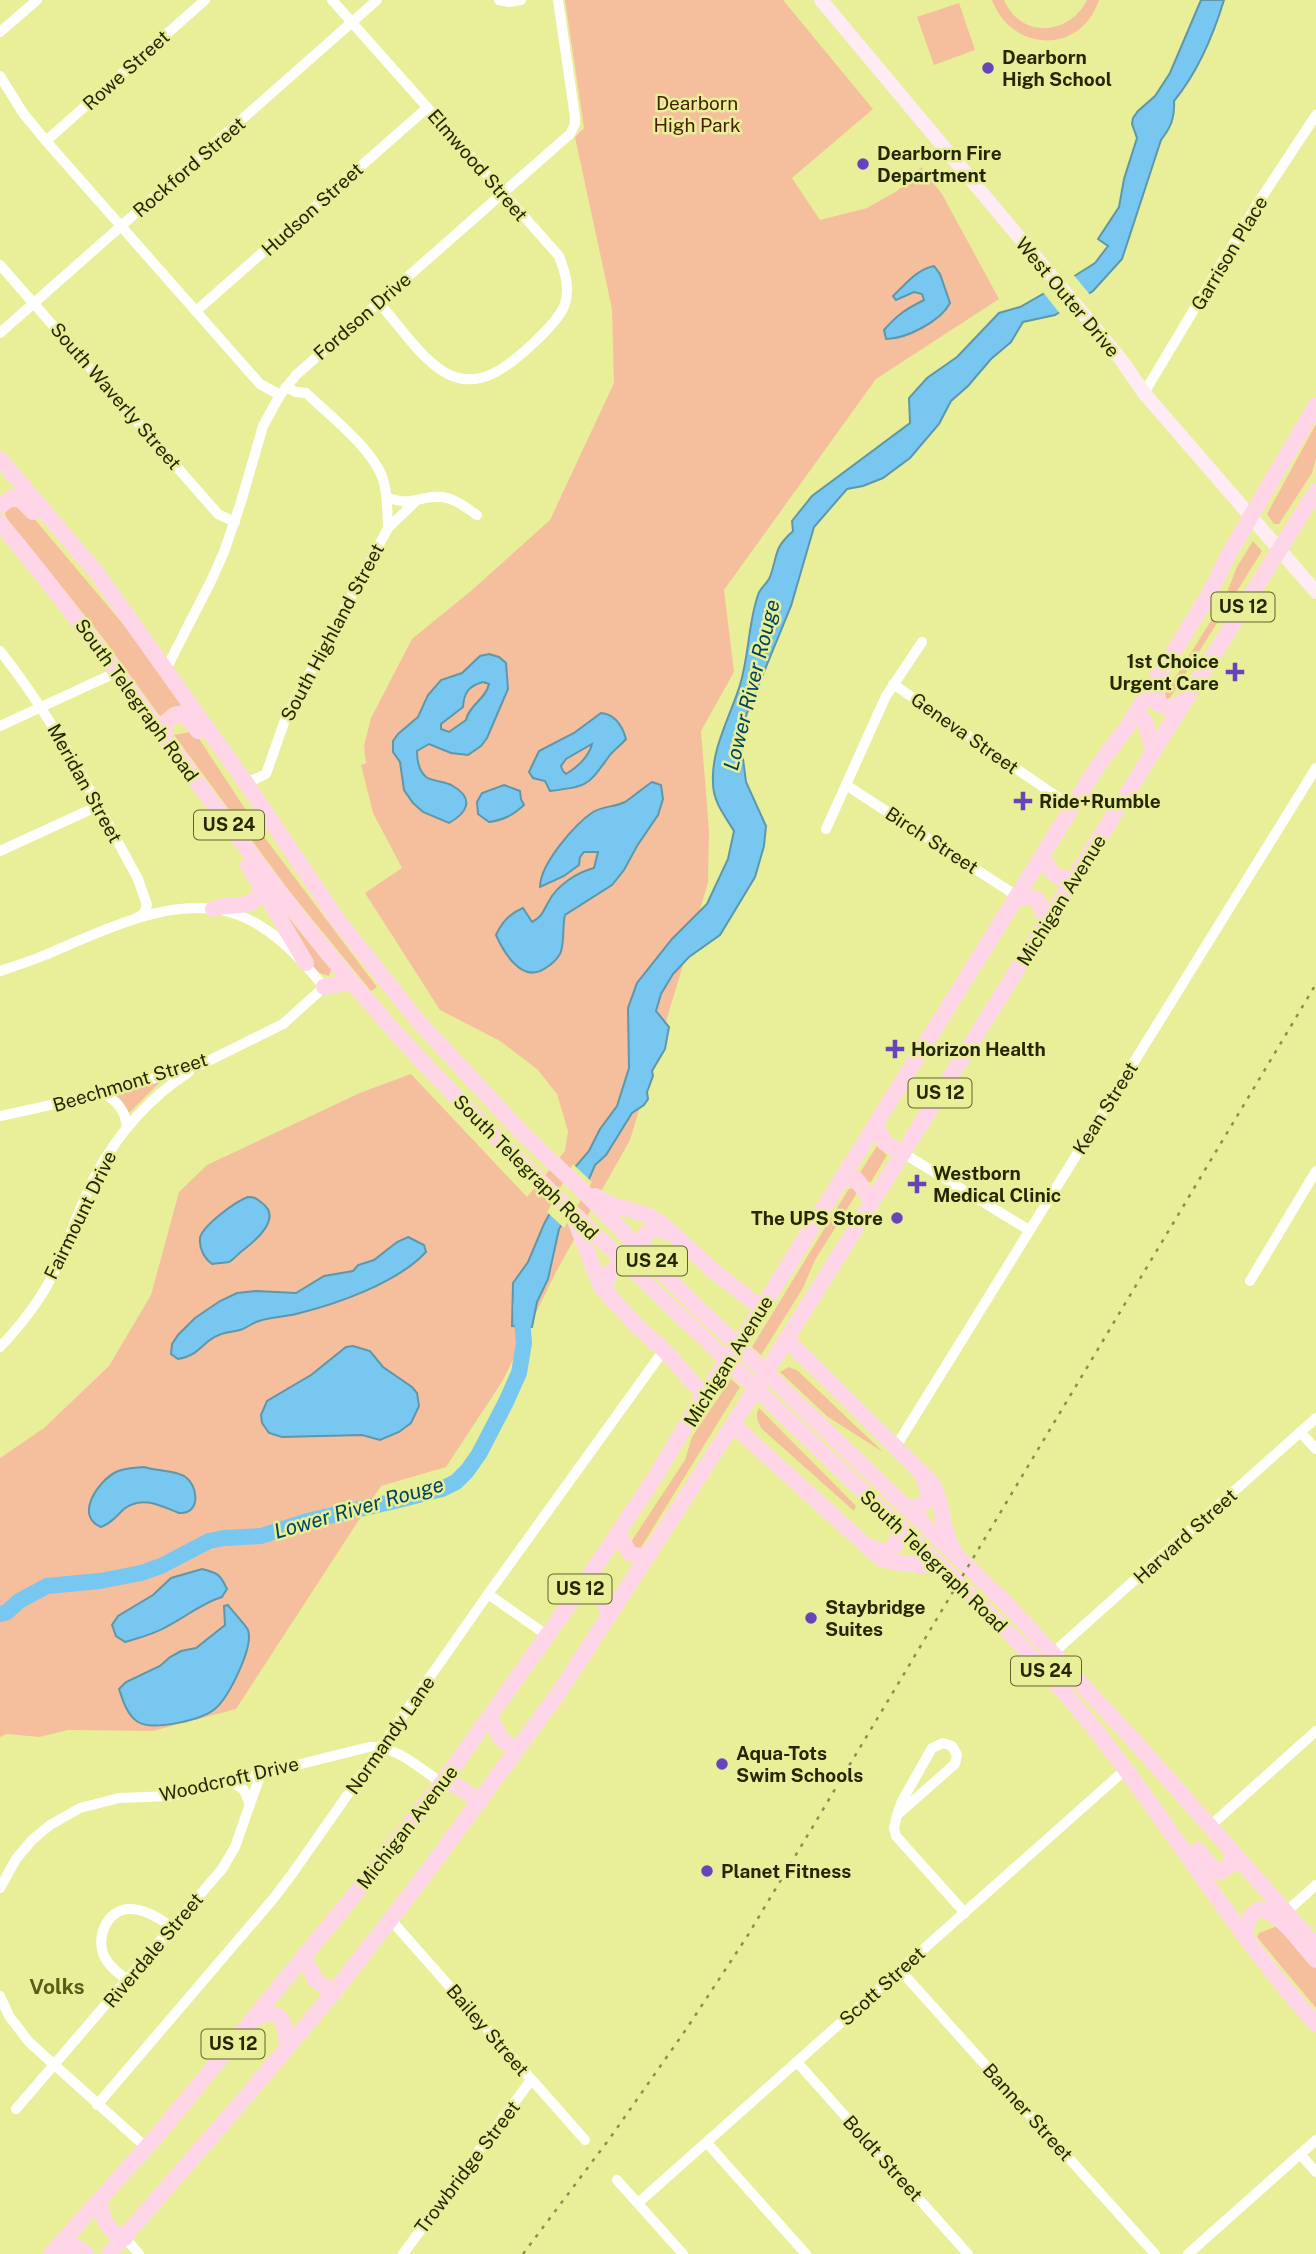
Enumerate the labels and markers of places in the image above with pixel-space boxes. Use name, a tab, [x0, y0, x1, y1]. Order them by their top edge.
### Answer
place label: Dearborn High School	[1002, 46, 1112, 90]
marker: Dearborn High School	[980, 60, 996, 76]
place label: Dearborn Fire Department	[877, 142, 1002, 186]
marker: Dearborn Fire Department	[855, 156, 871, 172]
place label: 1st Choice Urgent Care	[1109, 650, 1219, 694]
marker: 1st Choice Urgent Care	[1225, 662, 1245, 682]
place label: Ride+Rumble	[1039, 790, 1161, 812]
marker: Ride+Rumble	[1013, 791, 1033, 811]
place label: Horizon Health	[911, 1038, 1046, 1060]
marker: Horizon Health	[885, 1039, 905, 1059]
place label: Westborn Medical Clinic	[933, 1162, 1061, 1206]
marker: Westborn Medical Clinic	[907, 1174, 927, 1194]
place label: The UPS Store	[751, 1207, 883, 1229]
marker: The UPS Store	[889, 1210, 905, 1226]
place label: Staybridge Suites	[825, 1596, 926, 1640]
marker: Staybridge Suites	[803, 1610, 819, 1626]
place label: Aqua-Tots Swim Schools	[736, 1742, 863, 1786]
marker: Aqua-Tots Swim Schools	[714, 1756, 730, 1772]
place label: Planet Fitness	[721, 1860, 851, 1882]
marker: Planet Fitness	[699, 1863, 715, 1879]

